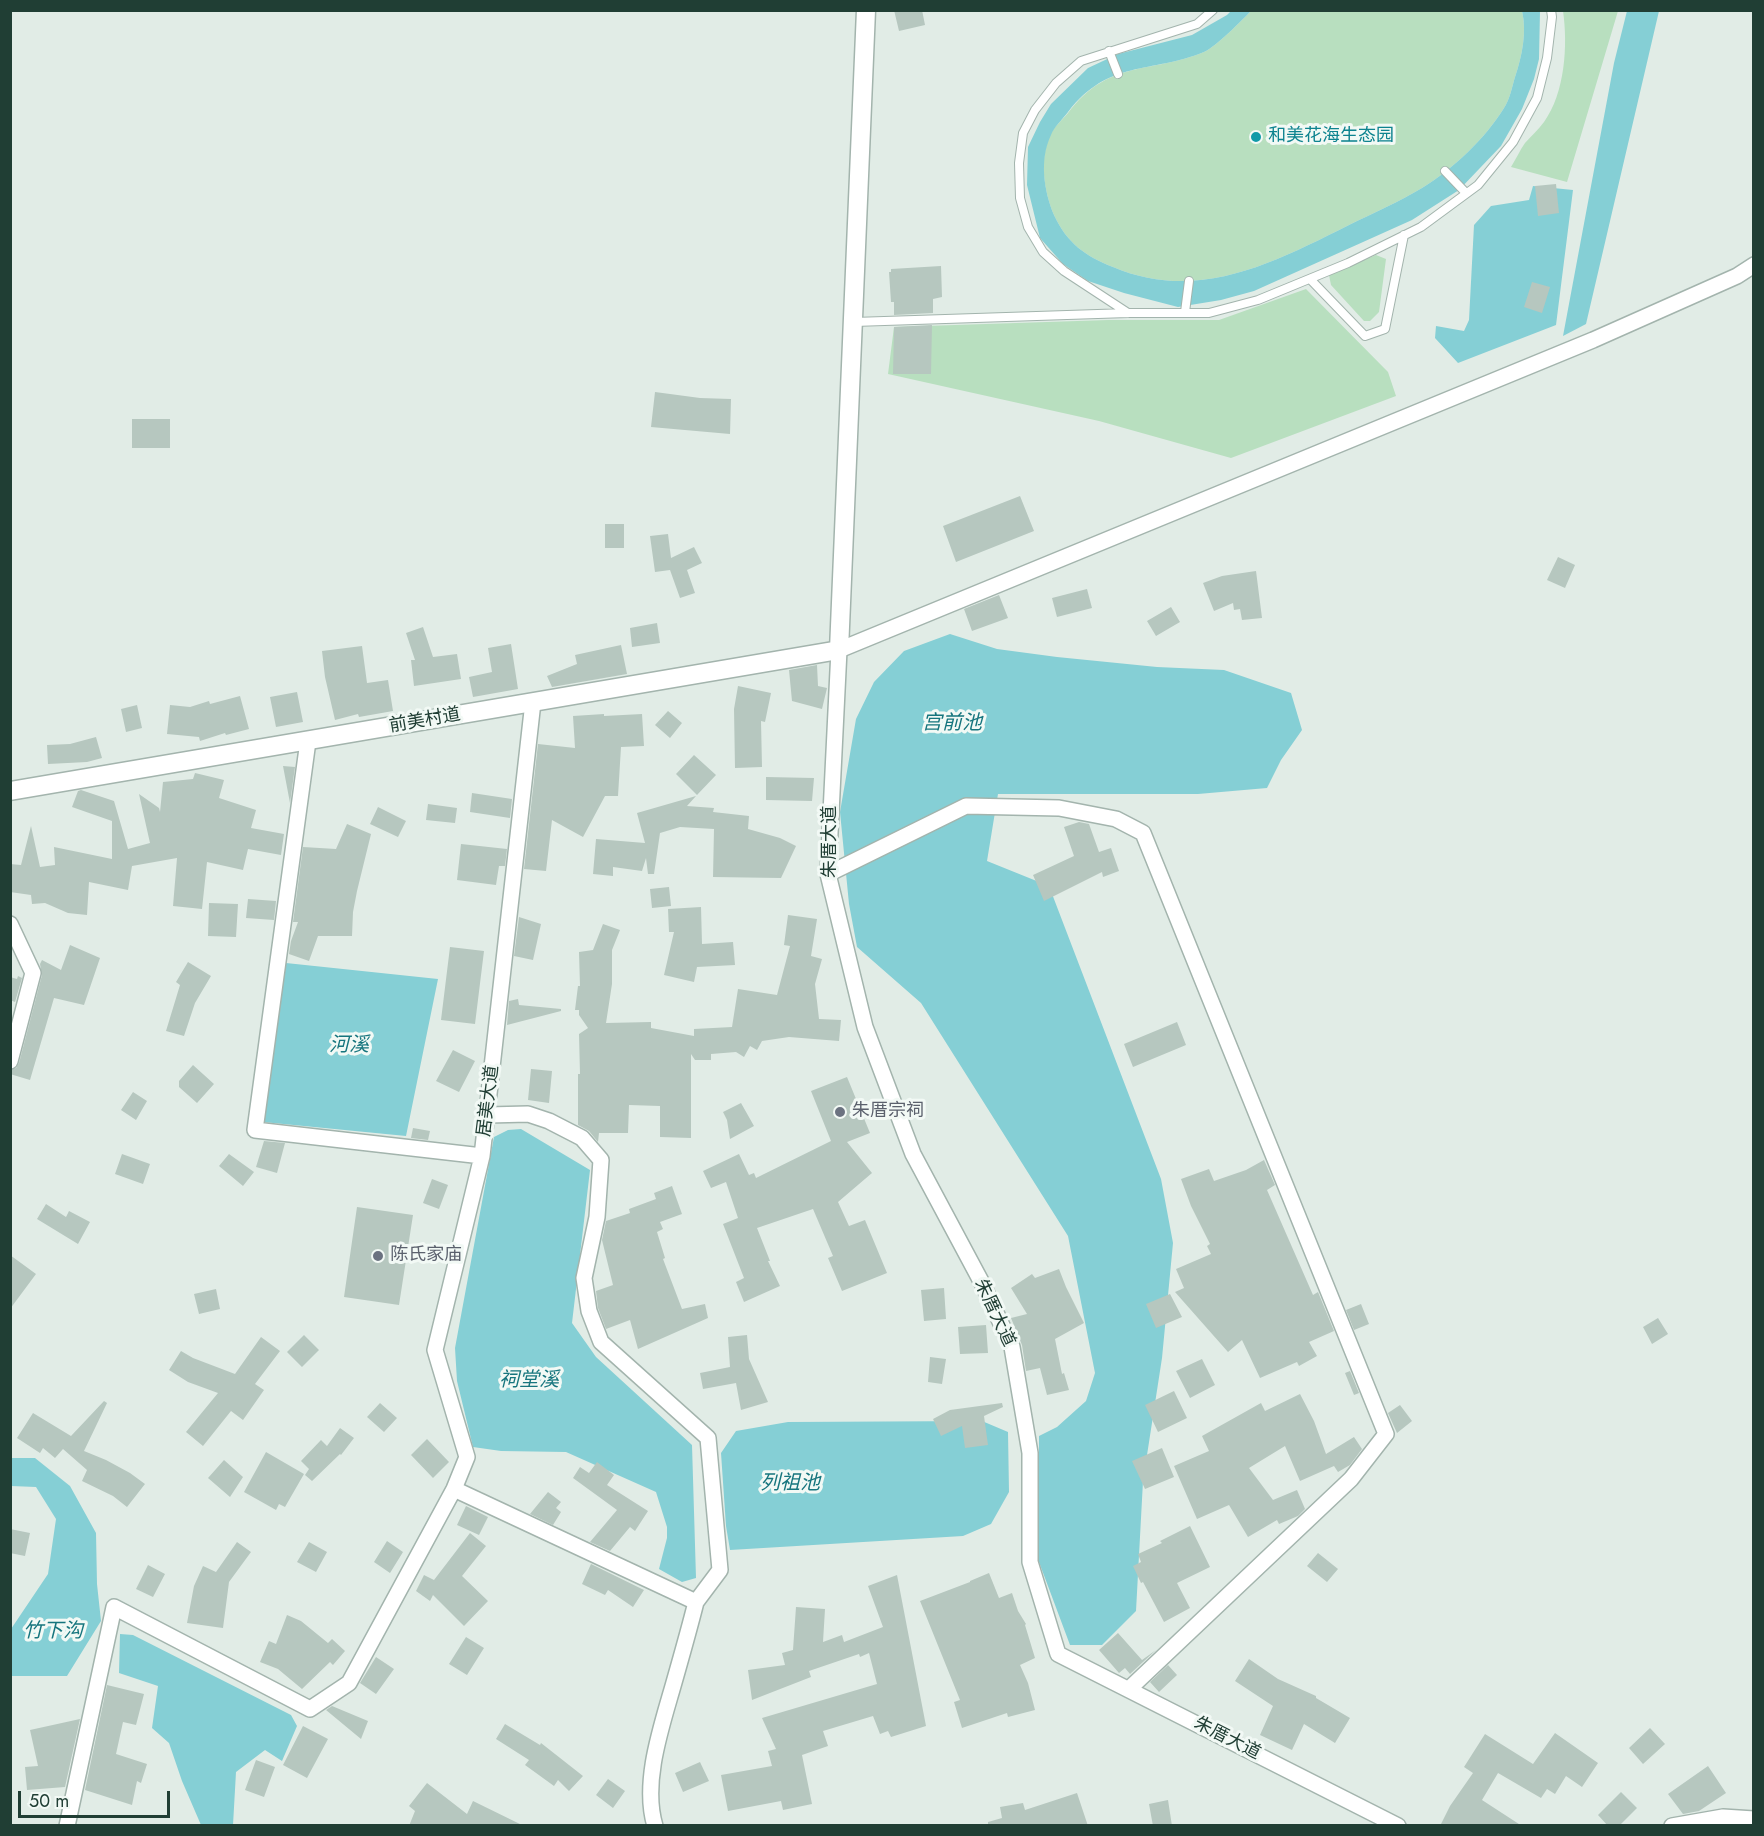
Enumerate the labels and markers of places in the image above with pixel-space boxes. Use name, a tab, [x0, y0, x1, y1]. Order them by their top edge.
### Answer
place label: 和美花海生态园	[1268, 126, 1394, 148]
marker: 和美花海生态园	[1249, 130, 1263, 144]
place label: 朱厝宗祠	[852, 1101, 924, 1123]
marker: 朱厝宗祠	[833, 1105, 847, 1119]
place label: 陈氏家庙	[390, 1245, 462, 1267]
marker: 陈氏家庙	[371, 1249, 385, 1263]

